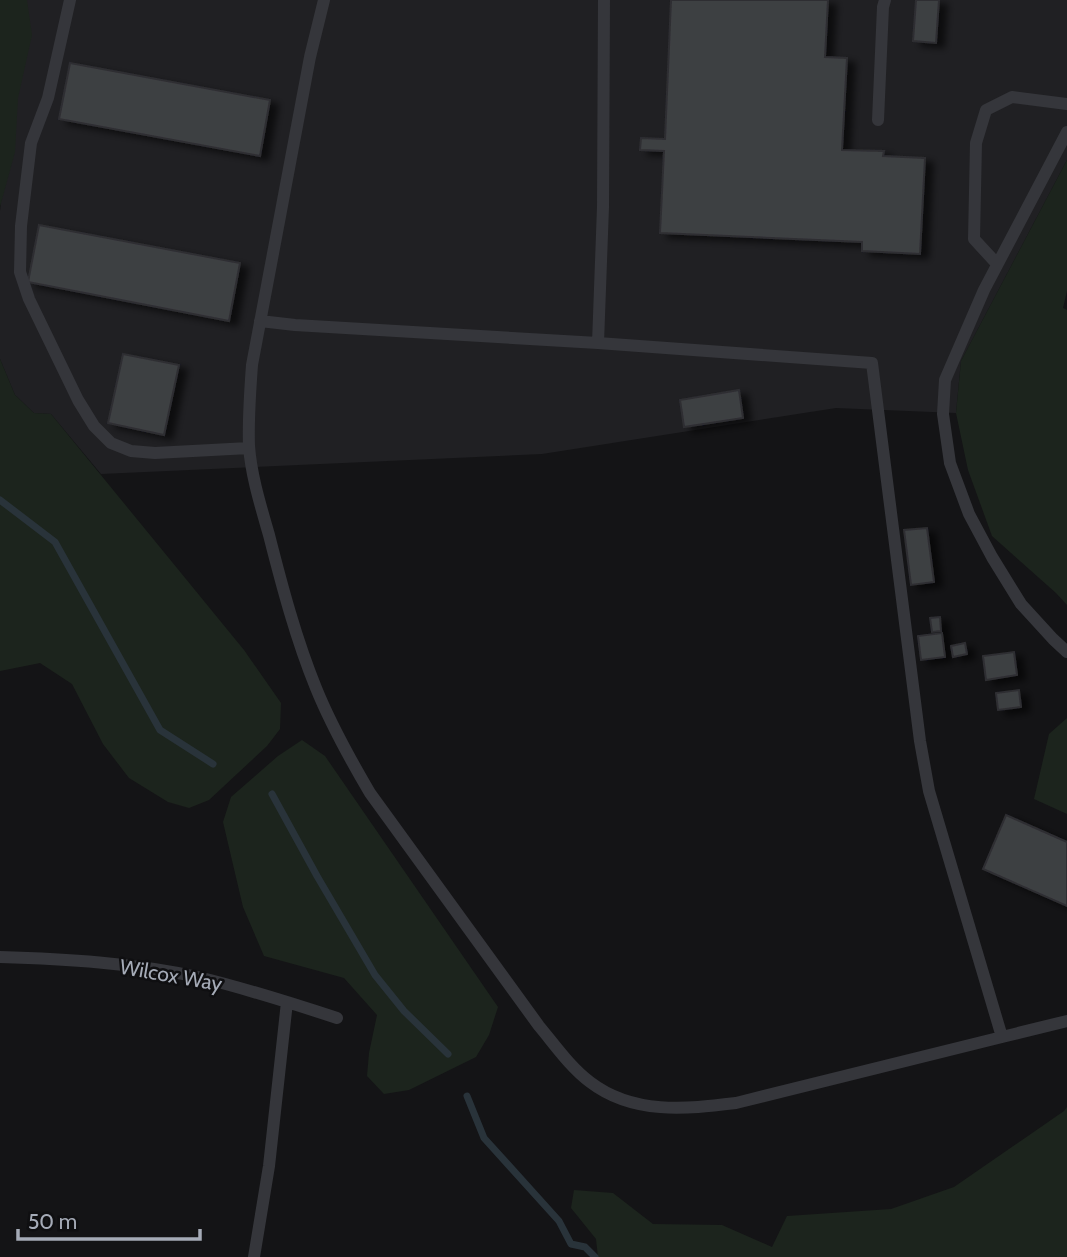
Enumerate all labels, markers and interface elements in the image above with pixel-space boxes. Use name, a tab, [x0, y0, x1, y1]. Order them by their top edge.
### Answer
street label: Wilcox Way	[118, 954, 225, 996]
scale bar	[18, 1198, 200, 1242]
text: 50 m	[28, 1209, 77, 1234]

